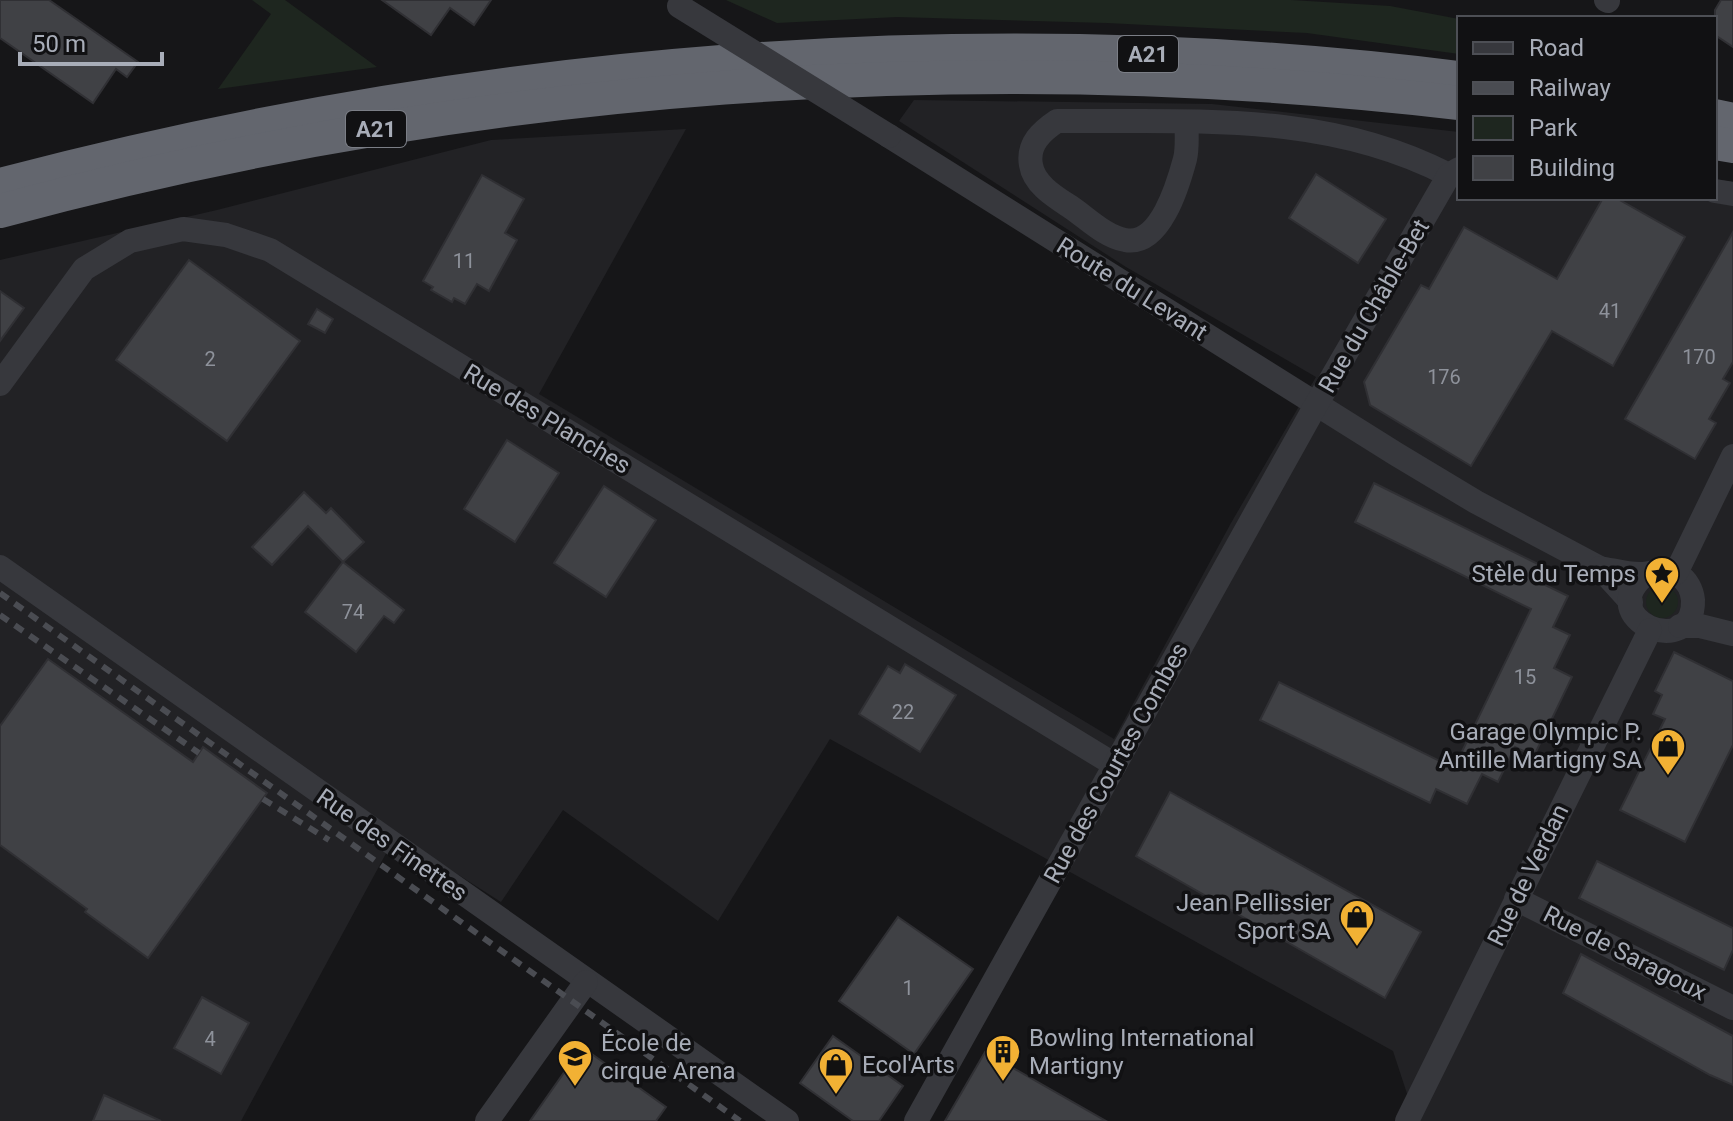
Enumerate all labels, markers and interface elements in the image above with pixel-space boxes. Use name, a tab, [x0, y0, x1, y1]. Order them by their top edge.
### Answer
scale bar	[20, 16, 162, 66]
legend	[1457, 16, 1717, 200]
text: 50 m	[32, 30, 86, 58]
text: Road	[1529, 34, 1584, 62]
road number: A21	[1118, 36, 1178, 72]
text: Railway	[1529, 74, 1611, 102]
road number: A21	[346, 111, 406, 147]
text: Park	[1529, 114, 1578, 142]
text: Building	[1529, 154, 1615, 182]
street label: Rue du Châble-Bet	[1313, 214, 1435, 398]
street label: Route du Levant	[1052, 232, 1213, 347]
house number: 11	[453, 249, 475, 273]
house number: 41	[1599, 299, 1621, 323]
house number: 170	[1682, 345, 1716, 369]
house number: 2	[204, 347, 216, 371]
street label: Rue des Planches	[459, 358, 635, 480]
house number: 176	[1427, 365, 1461, 389]
place icon: Stèle du Temps	[1643, 555, 1681, 605]
place label: Stèle du Temps	[1472, 560, 1636, 588]
house number: 74	[342, 600, 364, 624]
street label: Rue des Courtes Combes	[1038, 638, 1194, 888]
house number: 15	[1514, 665, 1536, 689]
house number: 22	[892, 700, 914, 724]
place label: Garage Olympic P. Antille Martigny SA	[1439, 718, 1642, 774]
shop icon: Garage Olympic P. Antille Martigny SA	[1649, 727, 1687, 777]
street label: Rue des Finettes	[311, 783, 473, 907]
street label: Rue de Verdan	[1482, 800, 1574, 950]
place label: Jean Pellissier Sport SA	[1176, 889, 1331, 945]
shop icon: Jean Pellissier Sport SA	[1338, 898, 1376, 948]
street label: Rue de Saragoux	[1539, 900, 1711, 1006]
house number: 1	[902, 976, 914, 1000]
place label: Bowling International Martigny	[1029, 1024, 1254, 1080]
house number: 4	[204, 1027, 216, 1051]
place label: École de cirque Arena	[601, 1029, 735, 1085]
building icon: Bowling International Martigny	[984, 1033, 1022, 1083]
school or university icon: École de cirque Arena	[556, 1038, 594, 1088]
shop icon: Ecol'Arts	[817, 1046, 855, 1096]
place label: Ecol'Arts	[862, 1051, 955, 1079]

